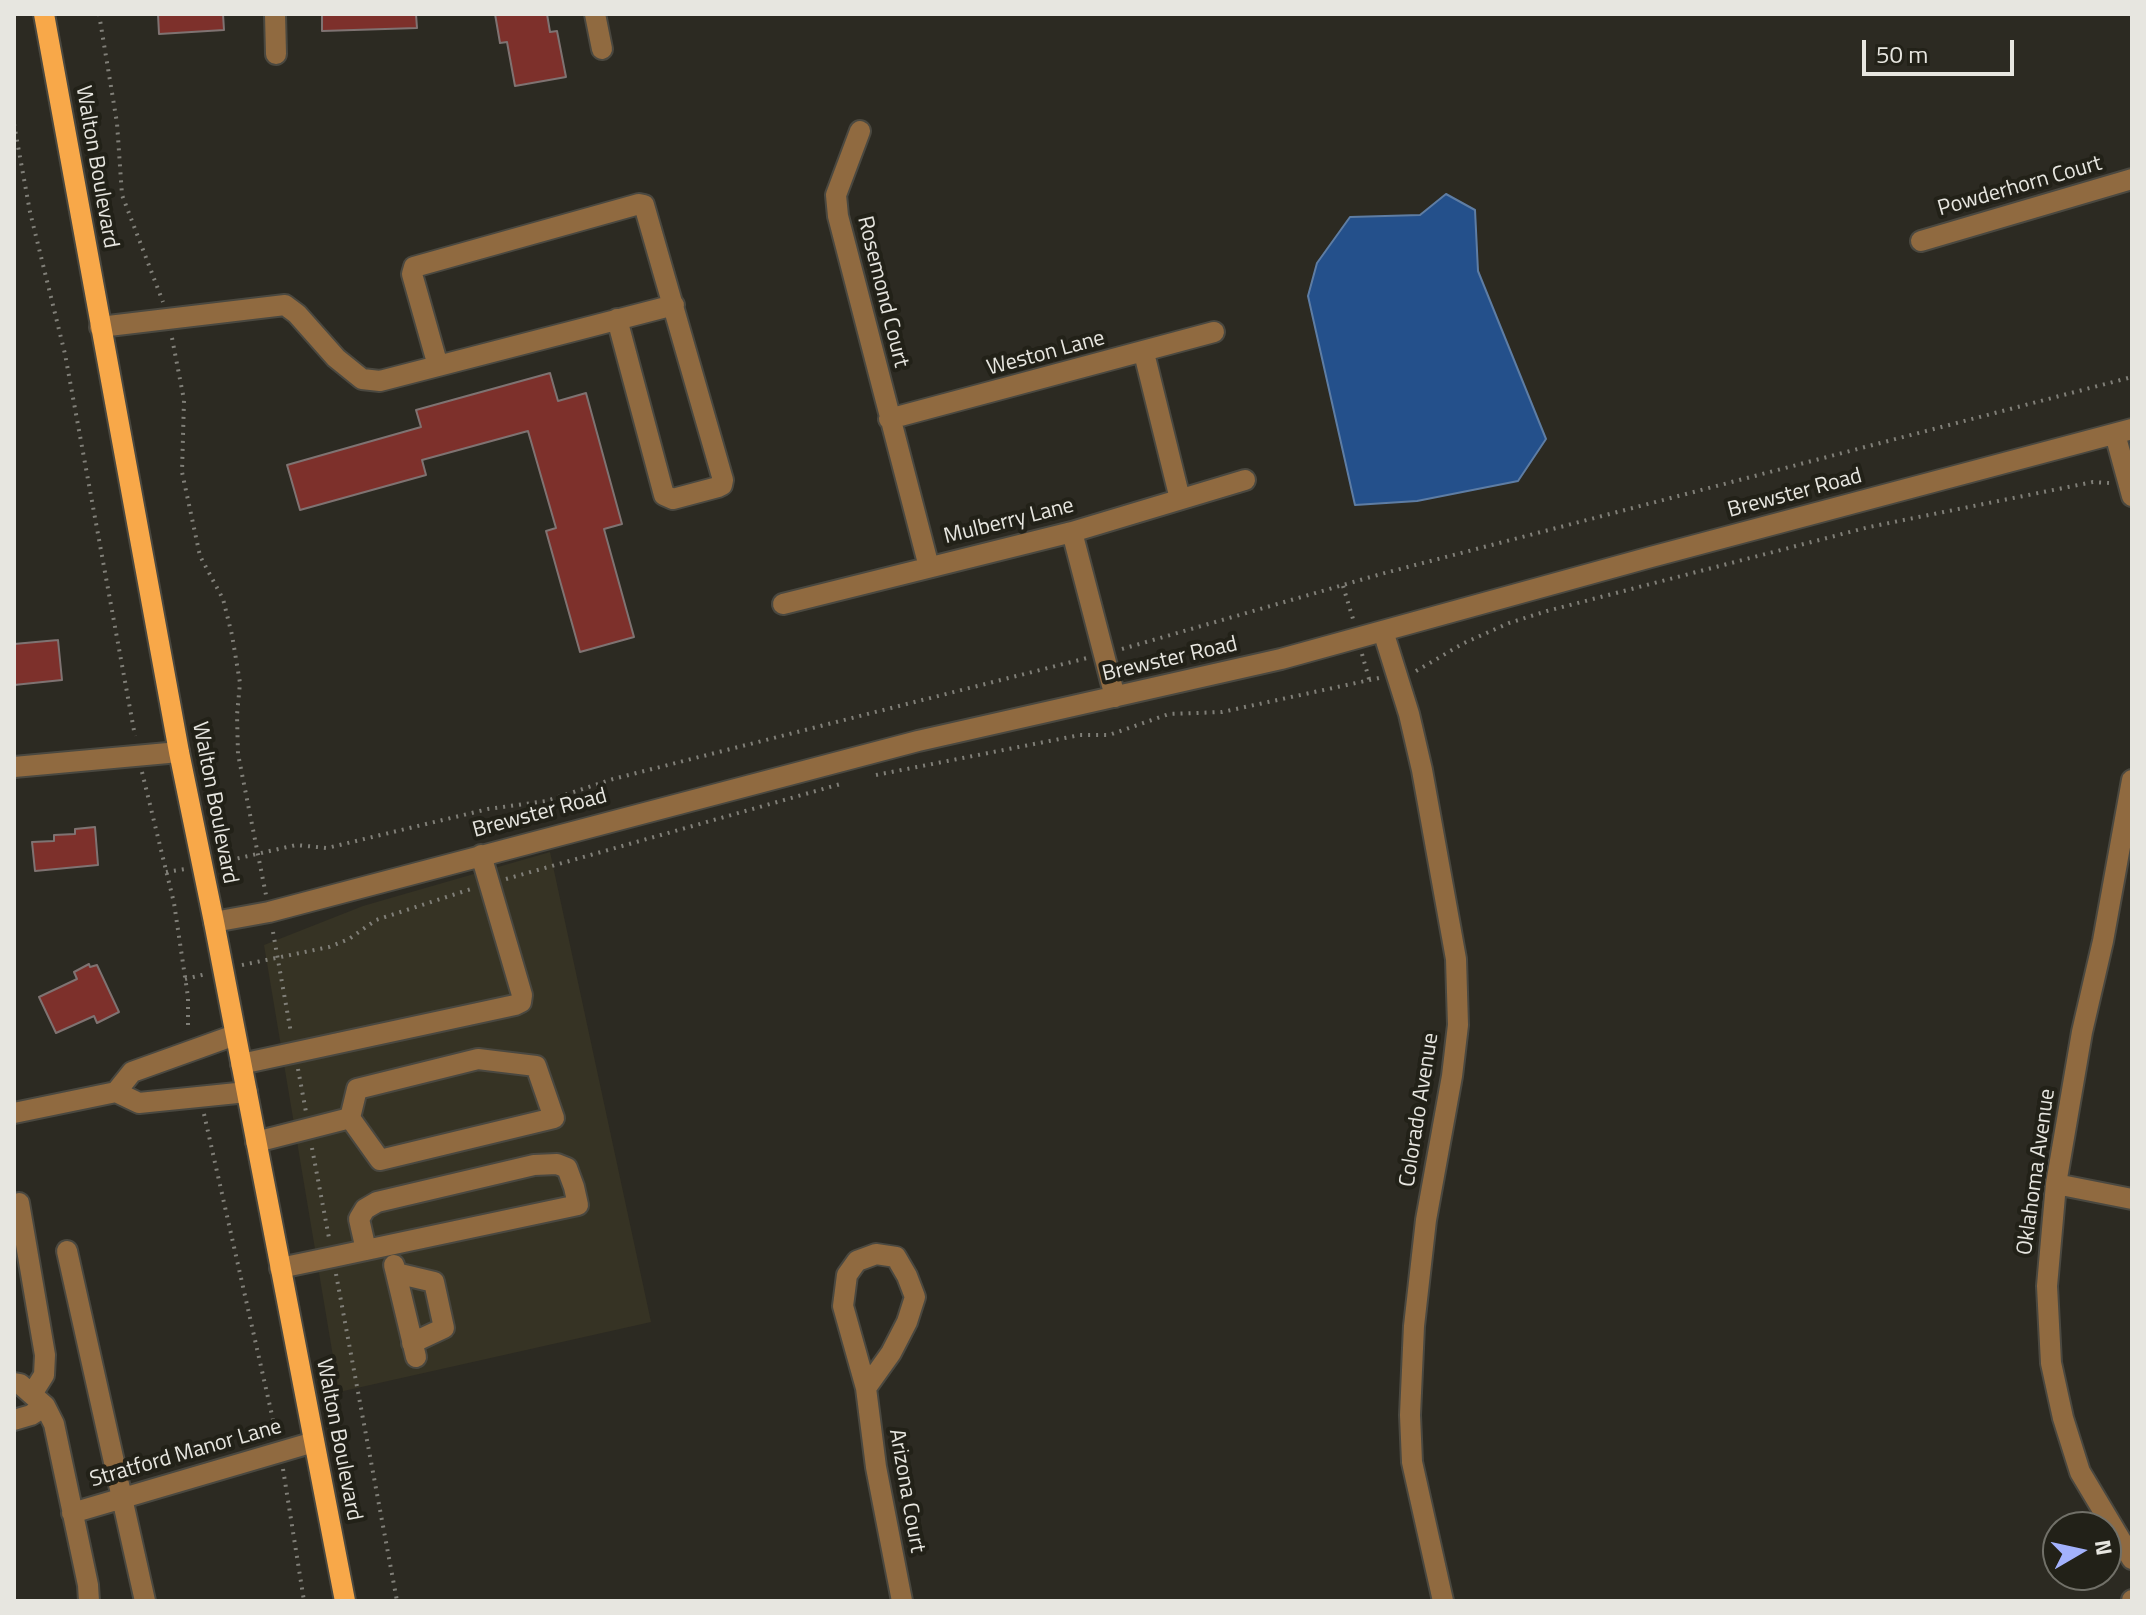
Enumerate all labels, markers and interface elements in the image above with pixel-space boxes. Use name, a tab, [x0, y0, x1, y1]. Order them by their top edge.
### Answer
scale bar	[1866, 24, 2018, 74]
text: 50 m	[1876, 36, 1928, 72]
street label: Walton Boulevard	[69, 84, 123, 250]
street label: Powderhorn Court	[1935, 151, 2105, 223]
street label: Rosemond Court	[850, 214, 914, 370]
street label: Weston Lane	[984, 326, 1108, 382]
street label: Brewster Road	[1725, 463, 1865, 525]
street label: Mulberry Lane	[941, 493, 1077, 551]
street label: Brewster Road	[1100, 632, 1240, 688]
street label: Walton Boulevard	[185, 720, 243, 886]
street label: Brewster Road	[470, 783, 610, 845]
street label: Colorado Avenue	[1395, 1031, 1445, 1189]
street label: Oklahoma Avenue	[2012, 1087, 2062, 1257]
street label: Walton Boulevard	[309, 1357, 367, 1523]
street label: Stratford Manor Lane	[87, 1414, 285, 1494]
street label: Arizona Court	[882, 1427, 930, 1555]
north arrow	[2042, 1511, 2122, 1591]
text: N	[2086, 1537, 2122, 1558]

